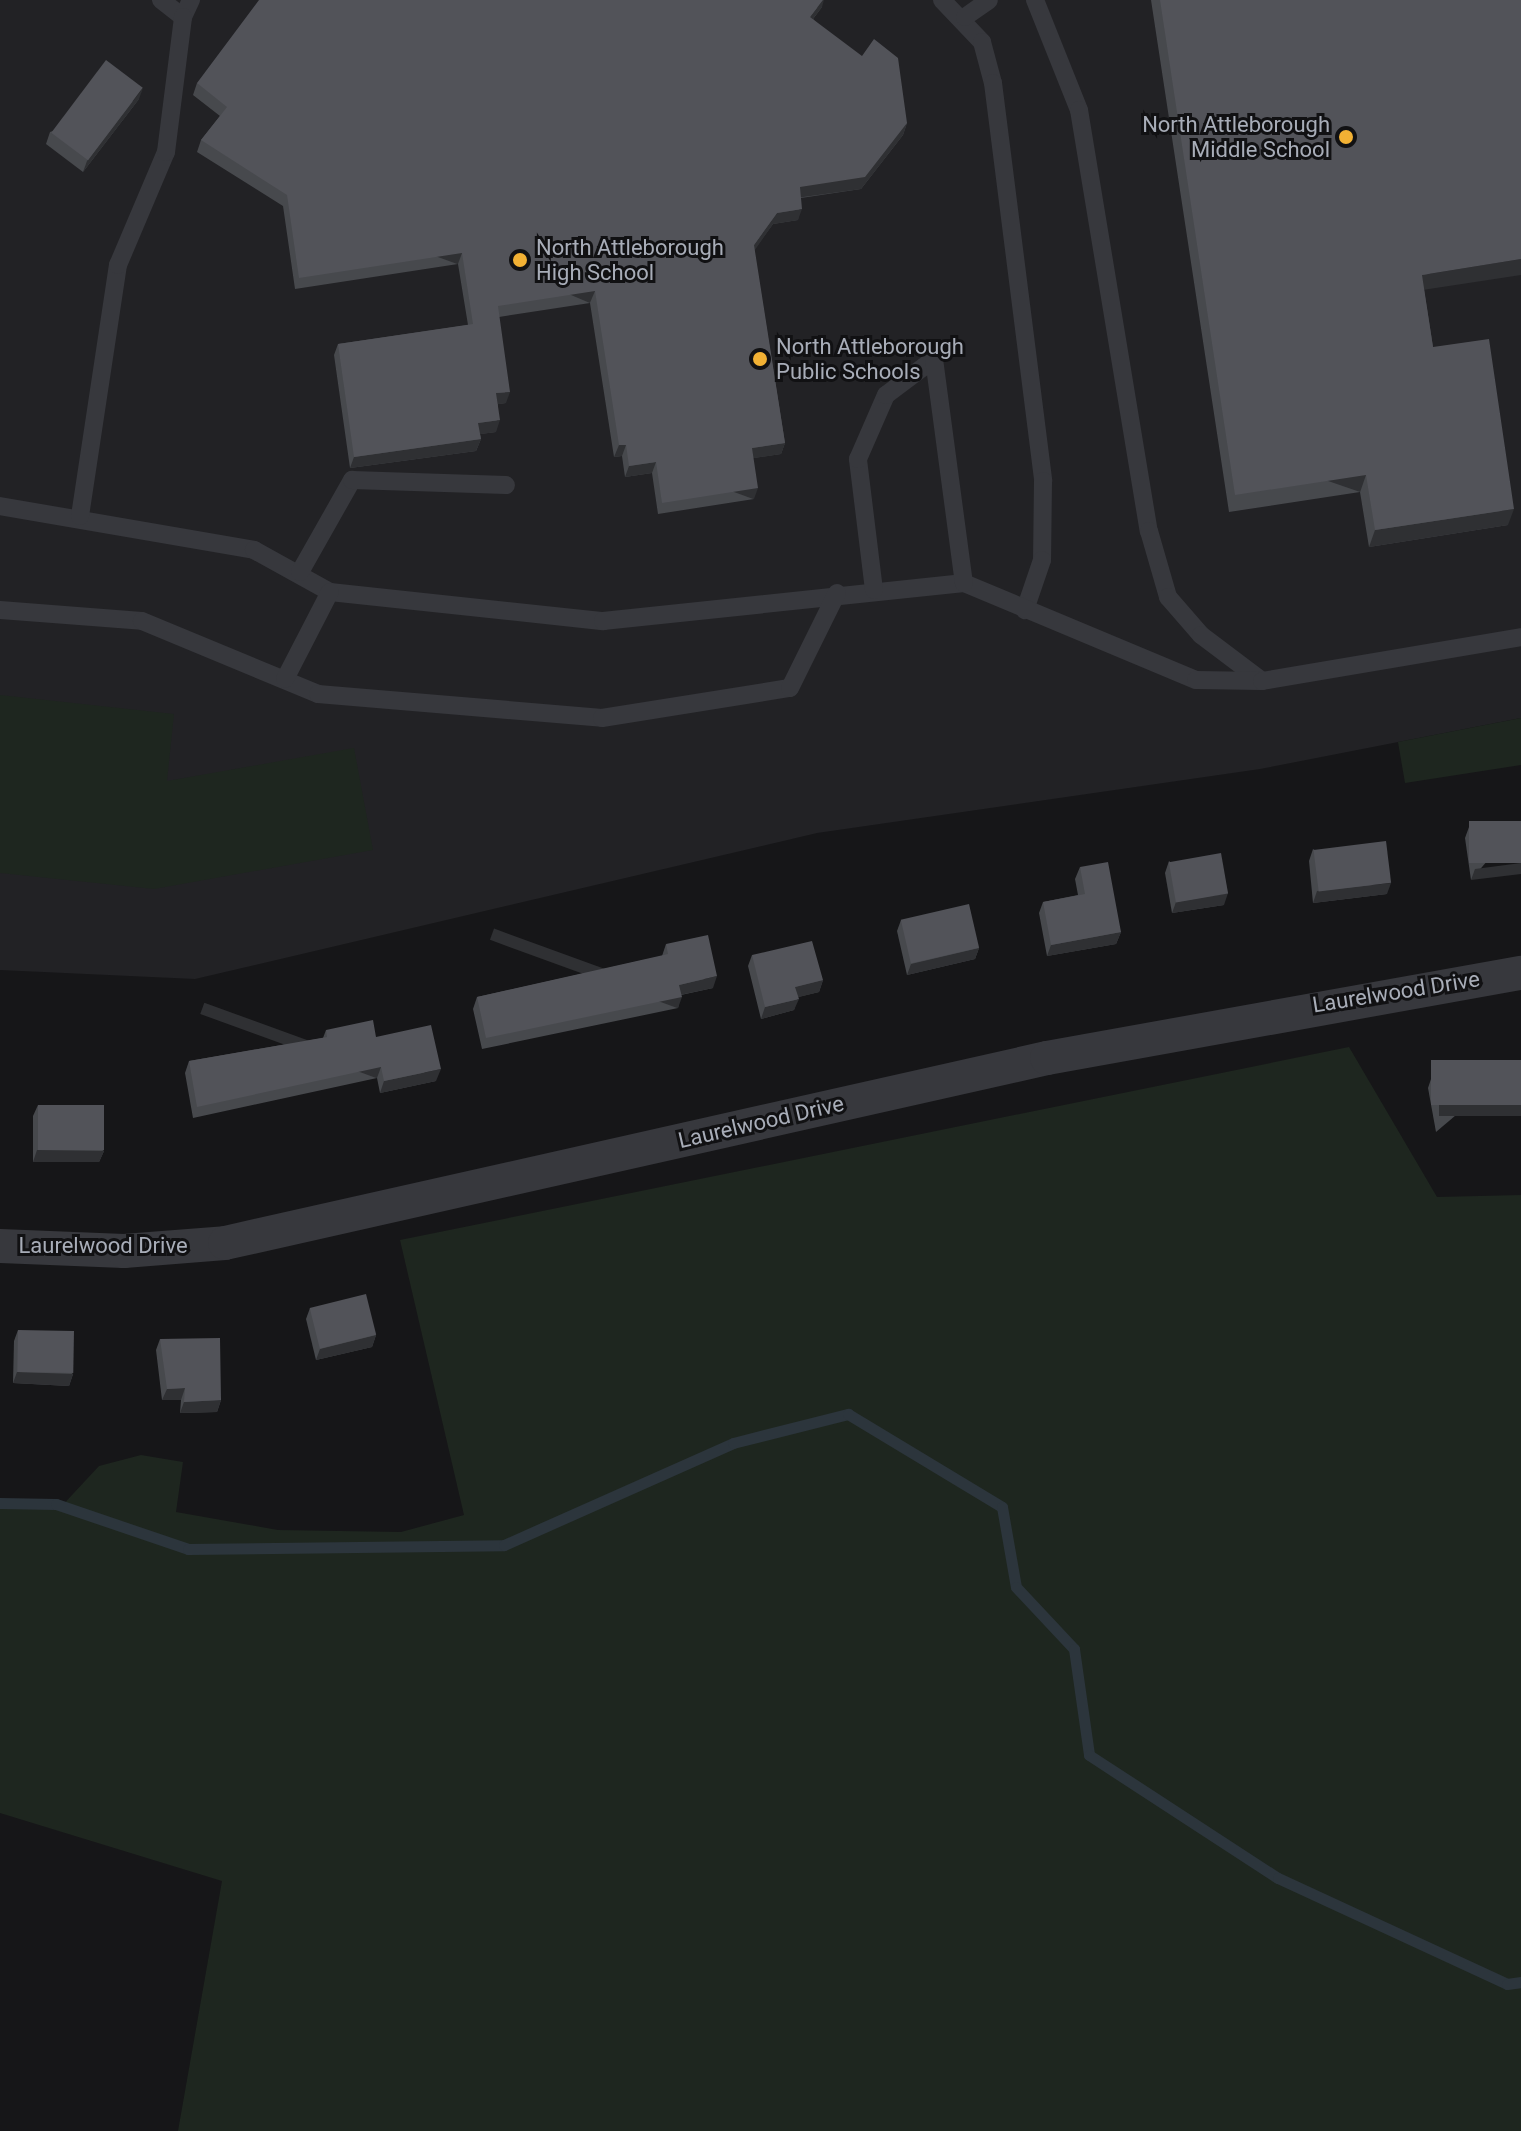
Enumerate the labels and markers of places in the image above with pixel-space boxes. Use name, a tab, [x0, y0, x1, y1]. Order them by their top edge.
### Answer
place label: North Attleborough Middle School	[1142, 111, 1330, 162]
marker: North Attleborough Middle School	[1337, 128, 1355, 146]
place label: North Attleborough High School	[536, 234, 724, 286]
marker: North Attleborough High School	[511, 251, 529, 269]
place label: North Attleborough Public Schools	[776, 333, 964, 384]
marker: North Attleborough Public Schools	[751, 350, 769, 368]

